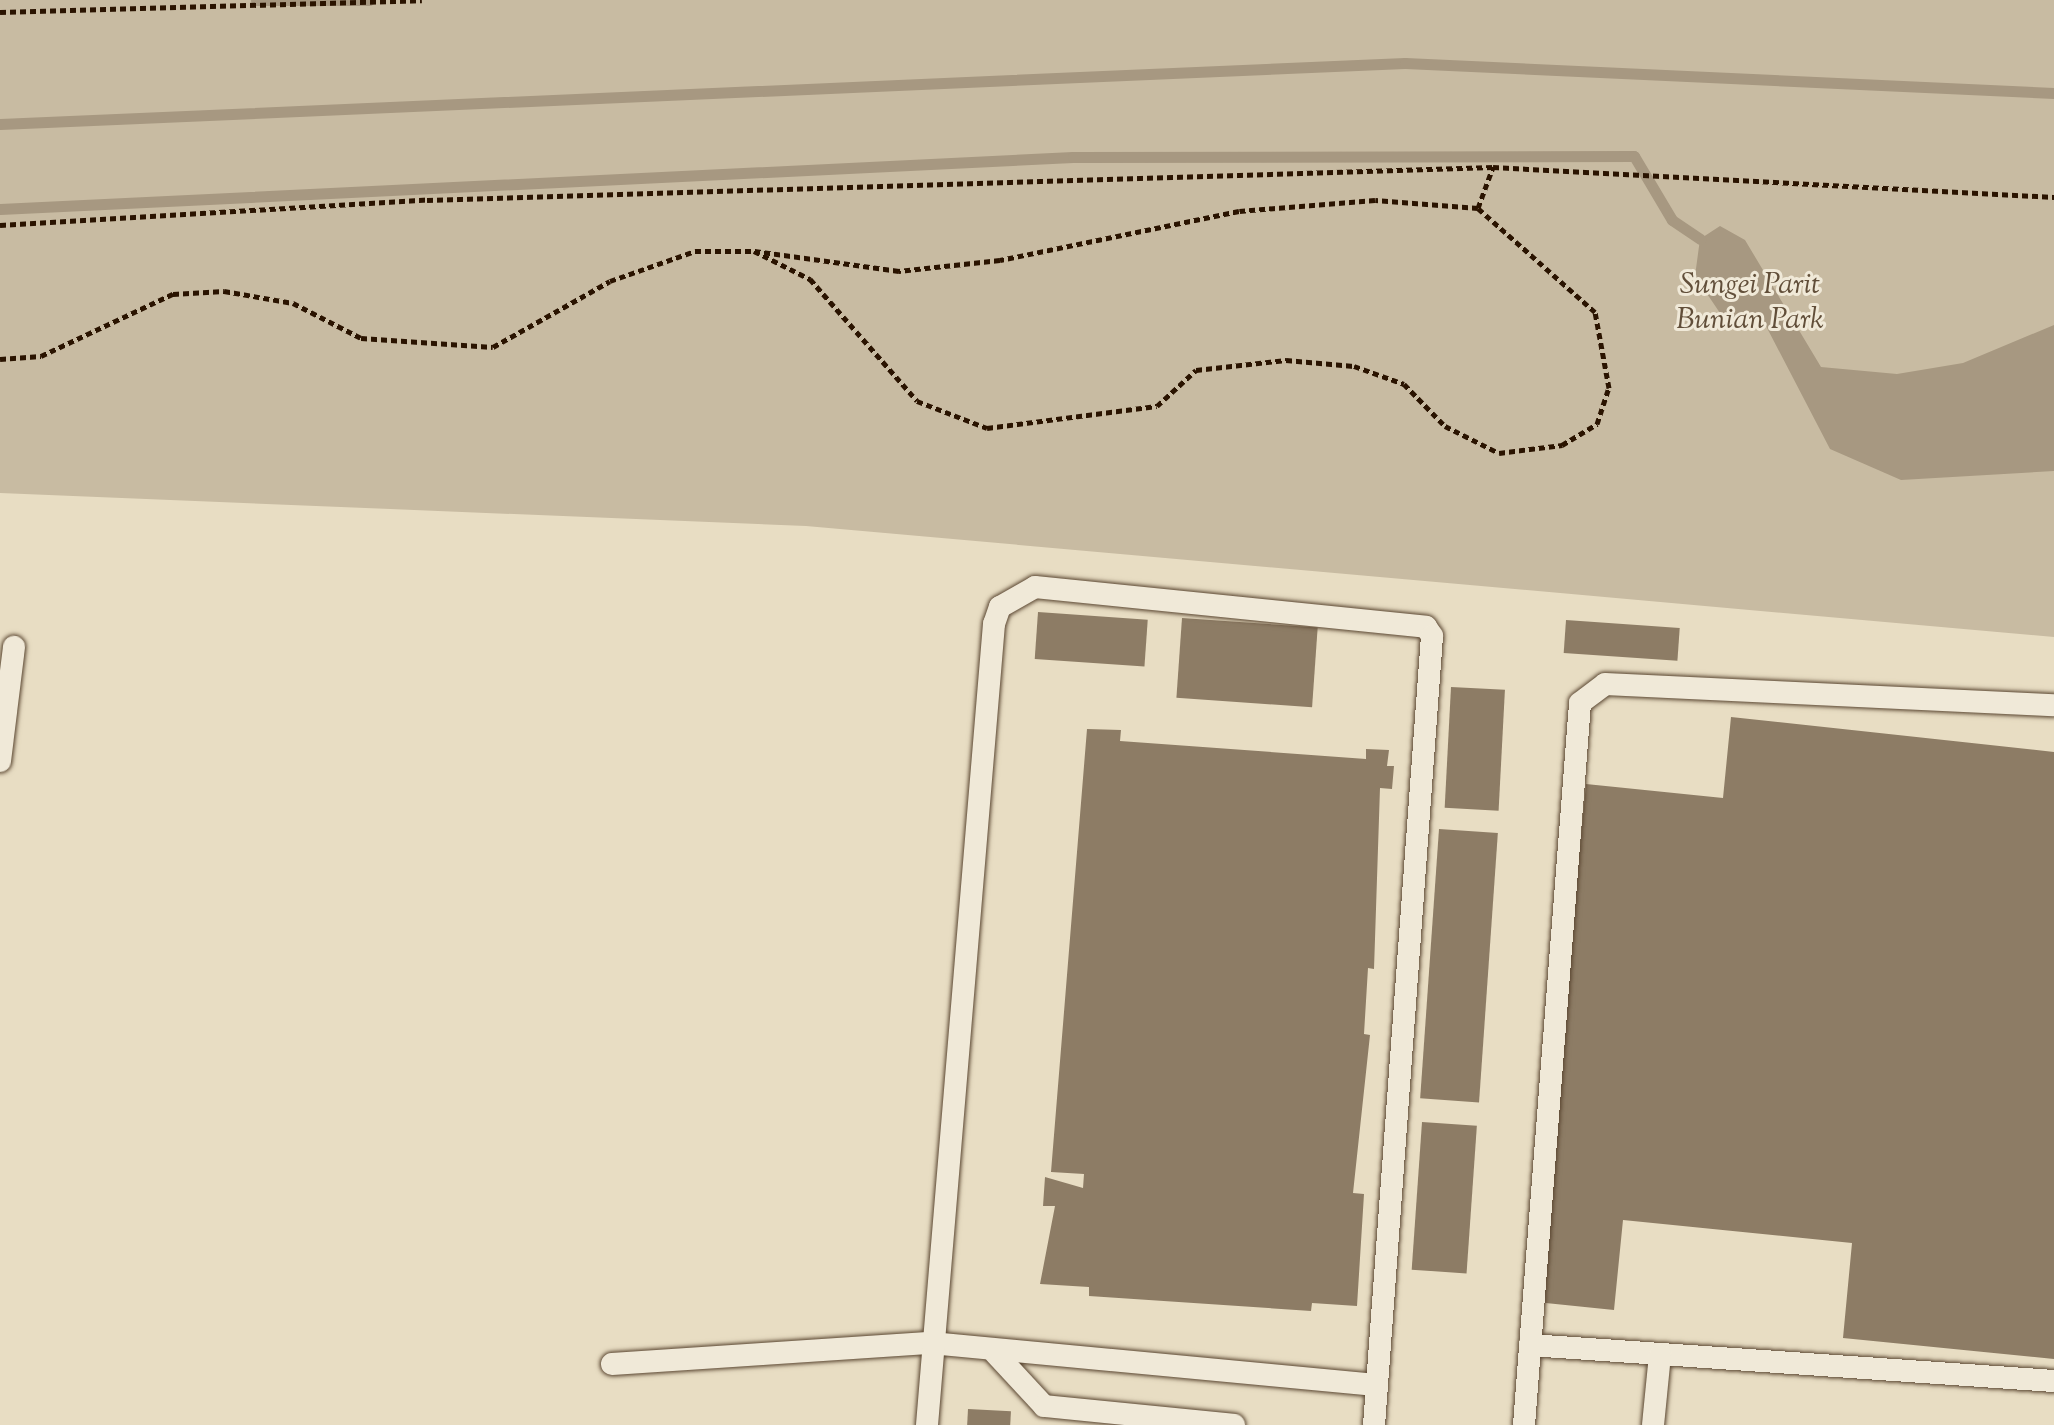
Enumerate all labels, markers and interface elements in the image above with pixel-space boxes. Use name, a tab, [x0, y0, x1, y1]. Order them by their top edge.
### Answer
park label: Sungei Parit Bunian Park	[1676, 268, 1824, 338]

